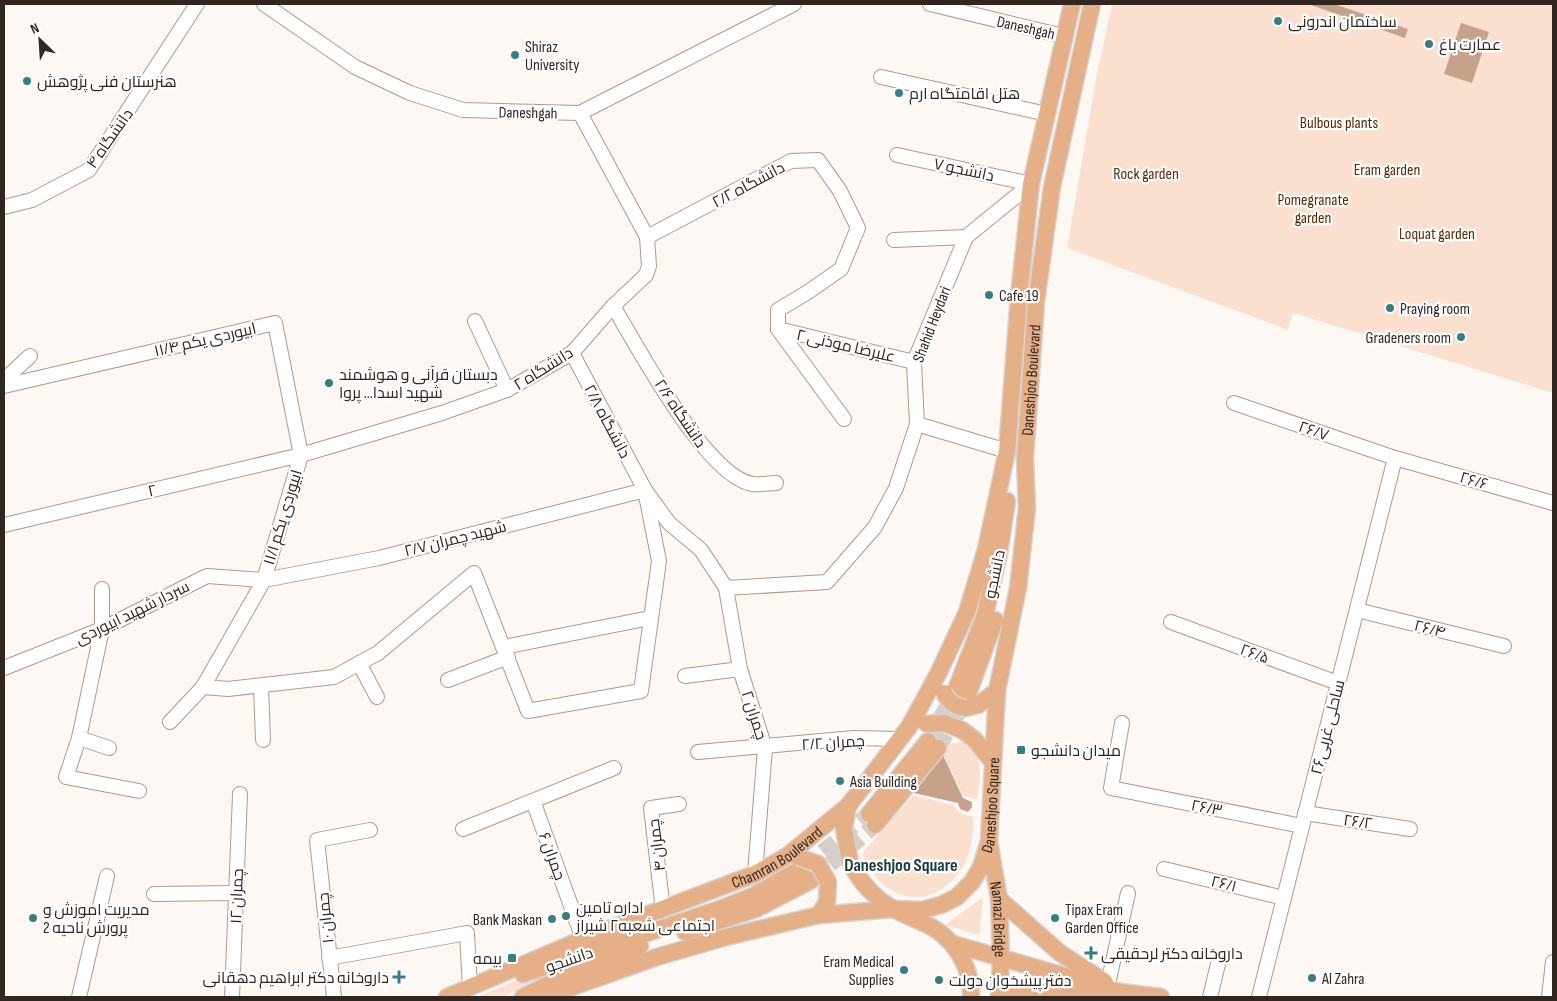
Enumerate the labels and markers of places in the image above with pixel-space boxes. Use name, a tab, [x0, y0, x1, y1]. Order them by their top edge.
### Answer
place label: ساختمان اندرونی	[1288, 13, 1397, 32]
marker: ساختمان اندرونی	[1272, 15, 1284, 27]
place label: عمارت باغ	[1439, 36, 1501, 56]
place label: Shiraz University	[525, 38, 579, 75]
marker: عمارت باغ	[1423, 38, 1435, 50]
marker: Shiraz University	[509, 49, 521, 61]
place label: هنرستان فنی پژوهش	[37, 73, 177, 93]
marker: هنرستان فنی پژوهش	[21, 75, 33, 87]
place label: هتل اقامتگاه ارم	[909, 85, 1020, 105]
marker: هتل اقامتگاه ارم	[893, 87, 905, 99]
place label: Cafe 19	[999, 287, 1039, 306]
marker: Cafe 19	[983, 289, 995, 301]
place label: Praying room	[1400, 300, 1470, 319]
marker: Praying room	[1384, 302, 1396, 314]
place label: Gradeners room	[1366, 329, 1451, 348]
marker: Gradeners room	[1455, 331, 1467, 343]
place label: دبستان قرآنی و هوشمند شهید اسدا... پروا	[339, 366, 498, 404]
marker: دبستان قرآنی و هوشمند شهید اسدا... پروا	[323, 377, 335, 389]
place label: میدان دانشجو	[1031, 742, 1121, 761]
marker: میدان دانشجو	[1015, 744, 1027, 756]
place label: Asia Building	[849, 773, 917, 792]
marker: Asia Building	[834, 775, 846, 787]
place label: اداره تامین اجتماعی شعبه۲ شیراز	[575, 899, 715, 936]
place label: مدیریت اموزش و پرورش ناحیه 2	[43, 901, 149, 939]
place label: Tipax Eram Garden Office	[1065, 901, 1139, 938]
marker: اداره تامین اجتماعی شعبه۲ شیراز	[560, 910, 572, 922]
place label: Bank Maskan	[473, 911, 542, 930]
marker: مدیریت اموزش و پرورش ناحیه 2	[27, 912, 39, 924]
marker: Tipax Eram Garden Office	[1049, 912, 1061, 924]
marker: Bank Maskan	[546, 913, 558, 925]
place label: داروخانه دکتر لرحقیقی	[1101, 945, 1243, 964]
marker: داروخانه دکتر لرحقیقی	[1085, 947, 1097, 959]
place label: بیمه	[473, 950, 502, 969]
marker: بیمه	[506, 952, 518, 964]
place label: Eram Medical Supplies	[823, 953, 894, 990]
marker: Eram Medical Supplies	[898, 964, 910, 976]
place label: داروخانه دکتر ابراهیم دهقانی	[203, 969, 389, 989]
place label: Al Zahra	[1321, 970, 1365, 989]
marker: داروخانه دکتر ابراهیم دهقانی	[393, 971, 405, 983]
place label: دفتر پیشخوان دولت	[949, 972, 1072, 992]
marker: Al Zahra	[1306, 972, 1318, 984]
marker: دفتر پیشخوان دولت	[933, 974, 945, 986]

